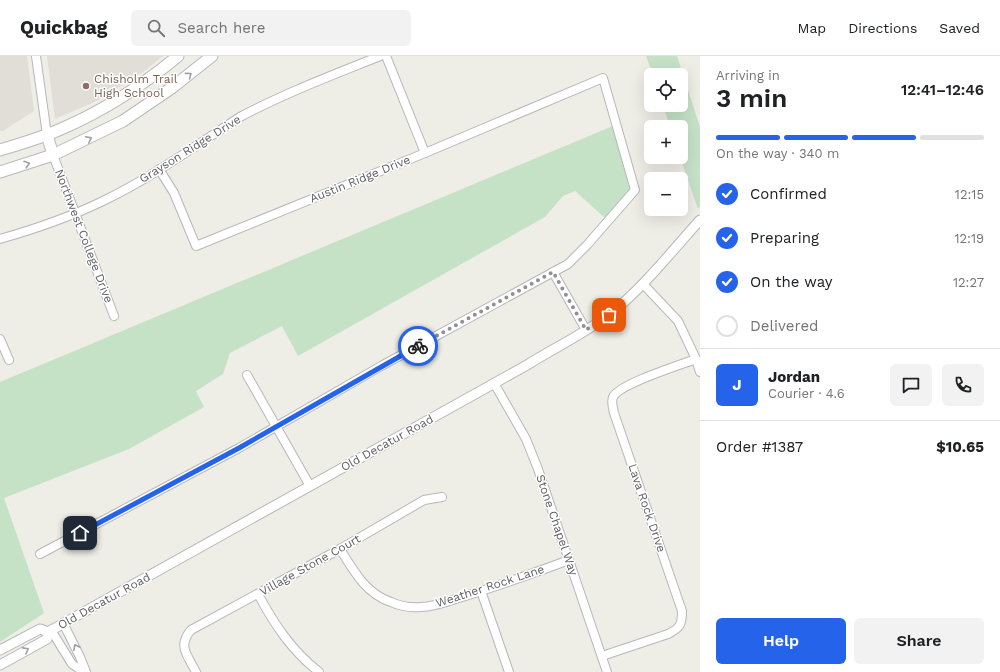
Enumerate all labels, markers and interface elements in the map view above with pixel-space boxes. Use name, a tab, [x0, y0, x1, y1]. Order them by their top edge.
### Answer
search box	[131, 10, 411, 46]
text: Quickbag	[20, 16, 107, 39]
icon: search	[145, 17, 167, 39]
text: Search here	[177, 19, 265, 37]
text: Map	[798, 20, 826, 36]
text: Directions	[848, 20, 917, 36]
text: Saved	[939, 20, 980, 36]
map controls	[644, 68, 688, 216]
button: locate	[644, 68, 688, 112]
text: Arriving in	[716, 68, 780, 83]
place label: Chisholm Trail High School	[94, 72, 178, 100]
one-way arrow	[184, 73, 191, 80]
marker: Chisholm Trail High School	[81, 81, 91, 91]
text: 12:41–12:46	[901, 81, 984, 99]
text: 3 min	[716, 83, 787, 113]
street label: Grayson Ridge Drive	[137, 112, 243, 186]
button: +	[644, 120, 688, 164]
one-way arrow	[84, 136, 92, 143]
text: On the way · 340 m	[716, 146, 839, 161]
street label: Austin Ridge Drive	[308, 152, 412, 206]
one-way arrow	[23, 160, 30, 169]
street label: Northwest College Drive	[52, 167, 116, 305]
button: −	[644, 172, 688, 216]
icon: check	[716, 183, 738, 205]
text: Confirmed	[750, 185, 827, 203]
text: 12:15	[955, 187, 984, 202]
icon: check	[716, 227, 738, 249]
text: Preparing	[750, 229, 819, 247]
text: 12:19	[954, 231, 984, 246]
icon: check	[716, 271, 738, 293]
text: On the way	[750, 273, 832, 291]
text: 12:27	[953, 275, 984, 290]
pin	[592, 298, 626, 332]
icon: bag	[598, 304, 620, 326]
text: Delivered	[750, 317, 818, 335]
courier	[398, 326, 438, 366]
icon: bike	[407, 335, 429, 357]
button: chat	[890, 364, 932, 406]
button: phone	[942, 364, 984, 406]
text: Jordan	[768, 368, 820, 386]
text: J	[732, 376, 742, 394]
text: Courier · 4.6	[768, 386, 845, 401]
street label: Old Decatur Road	[338, 412, 436, 474]
text: Order #1387	[716, 438, 803, 456]
text: $10.65	[936, 438, 984, 456]
street label: Lava Rock Drive	[625, 462, 669, 554]
street label: Stone Chapel Way	[533, 473, 581, 578]
pin	[63, 516, 97, 550]
icon: home	[69, 522, 91, 544]
street label: Village Stone Court	[257, 531, 363, 599]
street label: Weather Rock Lane	[434, 562, 546, 610]
street label: Old Decatur Road	[55, 570, 153, 632]
button: Help	[716, 618, 846, 664]
button: Share	[854, 618, 984, 664]
one-way arrow	[73, 644, 80, 651]
one-way arrow	[22, 647, 29, 655]

